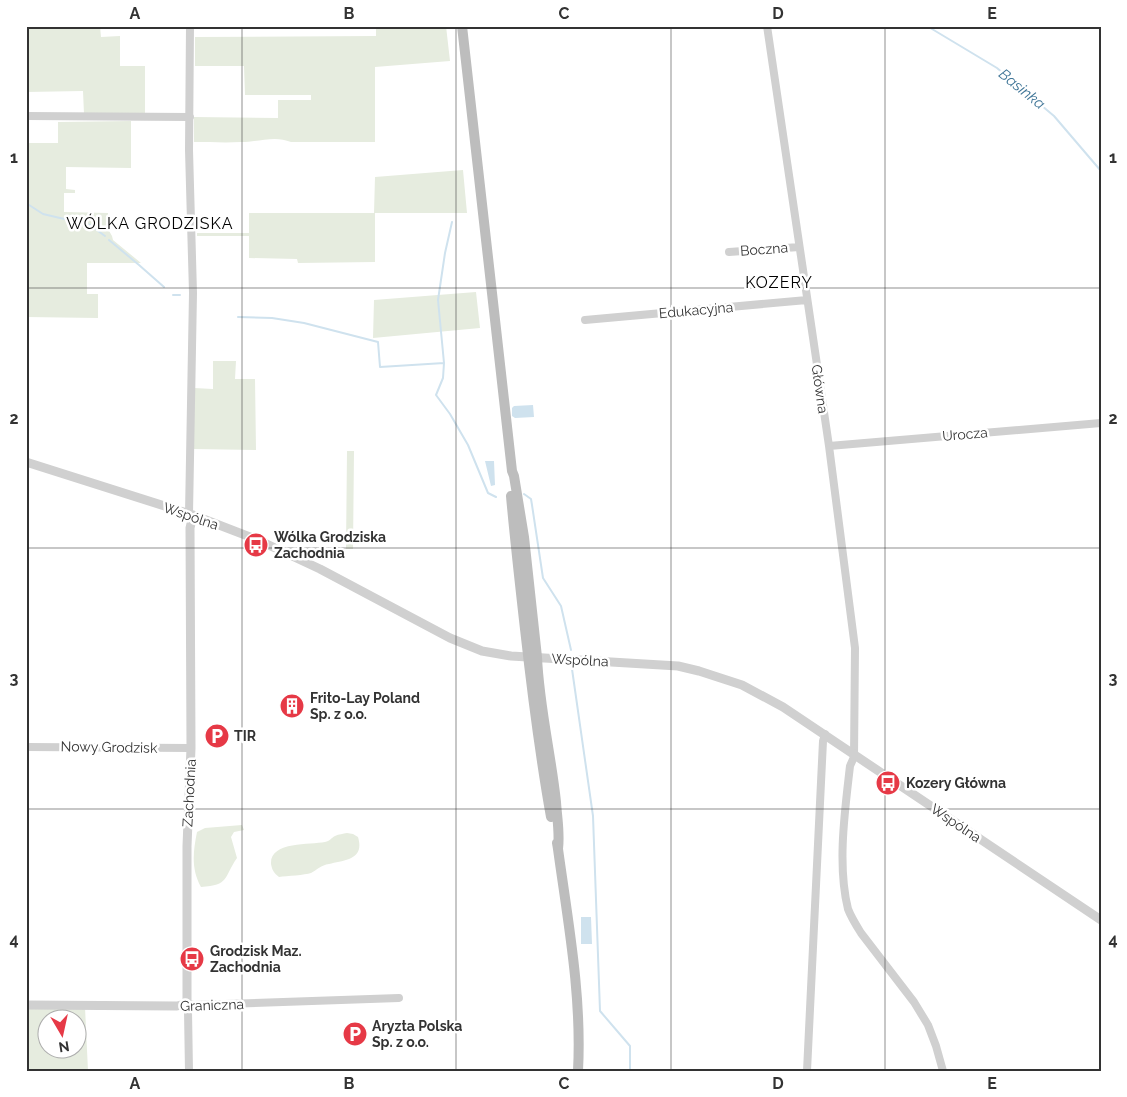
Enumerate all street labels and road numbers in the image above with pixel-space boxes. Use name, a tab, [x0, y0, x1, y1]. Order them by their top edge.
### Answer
street label: Boczna	[739, 239, 789, 259]
street label: Edukacyjna	[658, 299, 734, 321]
street label: Główna	[809, 363, 831, 415]
street label: Urocza	[942, 424, 988, 444]
street label: Wspólna	[161, 499, 221, 533]
street label: Wspólna	[551, 651, 609, 669]
street label: Nowy Grodzisk	[60, 738, 158, 756]
street label: Zachodnia	[179, 759, 199, 827]
street label: Wspólna	[928, 800, 984, 846]
street label: Graniczna	[180, 996, 244, 1014]

